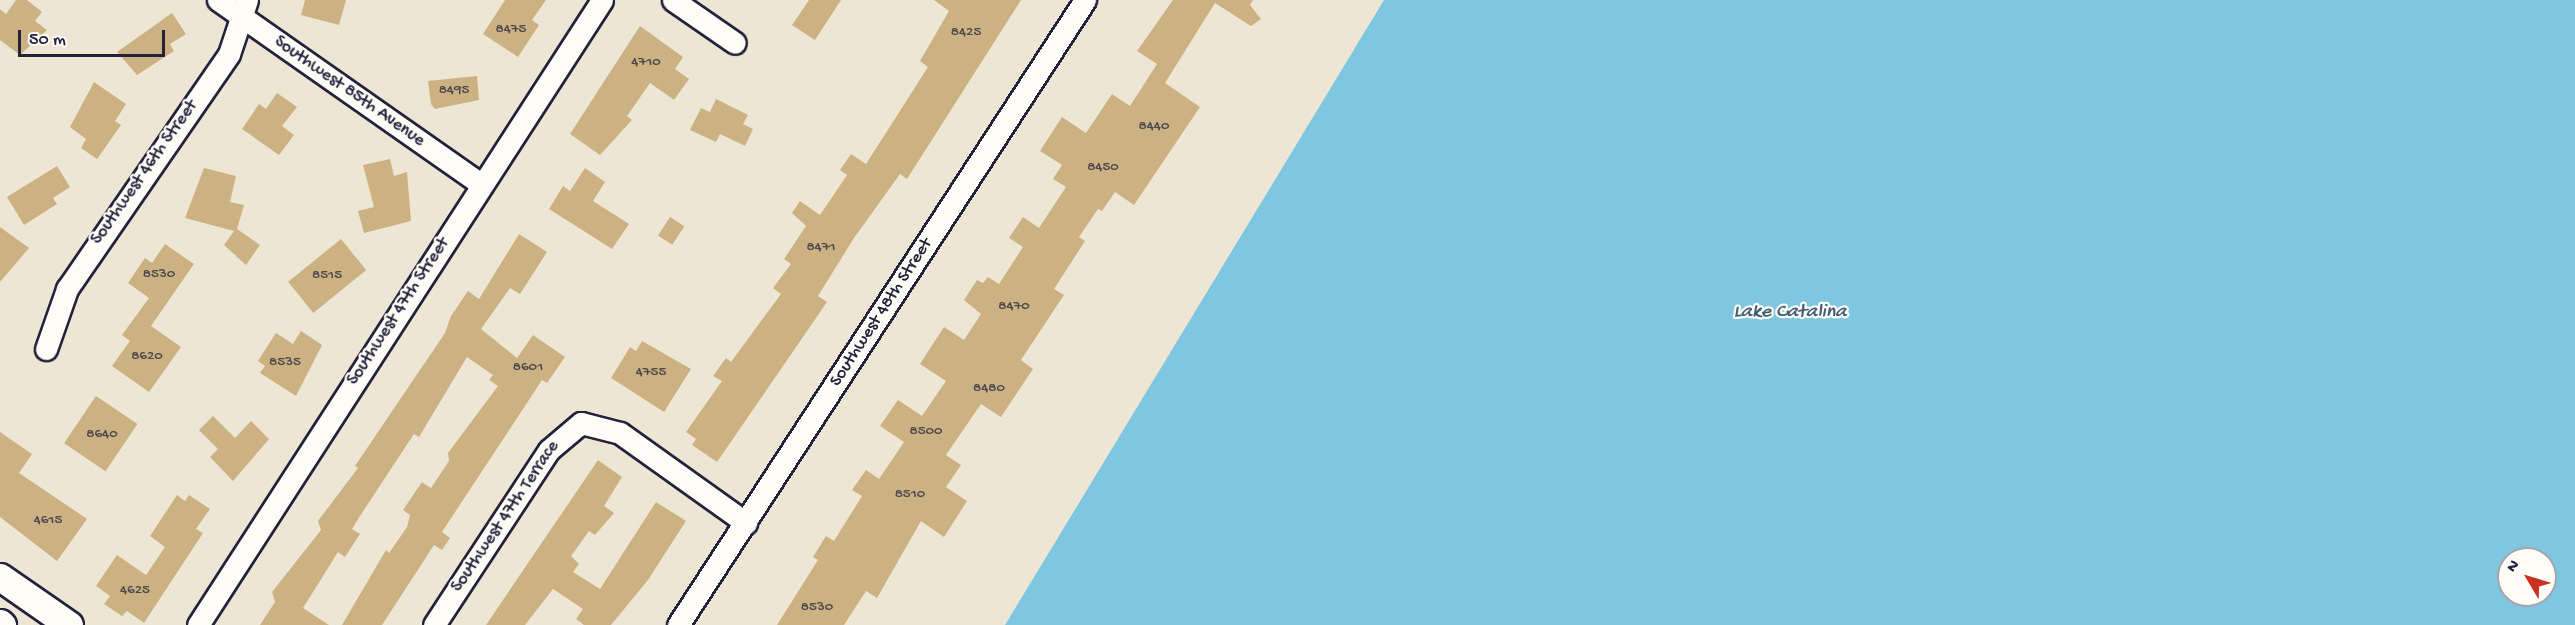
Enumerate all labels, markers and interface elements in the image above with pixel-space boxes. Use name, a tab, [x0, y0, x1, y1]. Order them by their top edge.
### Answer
scale bar	[21, 18, 168, 56]
house number: 8475	[495, 21, 527, 39]
house number: 8425	[951, 24, 981, 42]
text: 50 m	[29, 30, 66, 51]
street label: Southwest 85th Avenue	[269, 32, 429, 152]
house number: 4710	[631, 54, 661, 72]
house number: 8495	[439, 82, 469, 100]
street label: Southwest 46th Street	[87, 97, 203, 249]
house number: 8440	[1139, 118, 1169, 136]
house number: 8450	[1087, 159, 1119, 177]
street label: Southwest 47th Street	[343, 234, 455, 390]
street label: Southwest 48th Street	[826, 235, 938, 391]
house number: 8471	[806, 239, 836, 257]
house number: 8530	[143, 266, 175, 284]
house number: 8515	[312, 267, 342, 285]
house number: 8470	[998, 298, 1030, 316]
water label: Lake Catalina	[1734, 300, 1846, 324]
house number: 8620	[131, 348, 163, 366]
house number: 8535	[269, 354, 301, 372]
house number: 8601	[513, 359, 543, 377]
house number: 4755	[636, 364, 666, 382]
house number: 8480	[973, 380, 1005, 398]
house number: 8500	[909, 423, 943, 441]
house number: 8640	[86, 426, 118, 444]
street label: Southwest 47th Terrace	[447, 437, 565, 597]
house number: 8510	[895, 486, 925, 504]
house number: 4615	[34, 512, 62, 530]
north arrow	[2497, 547, 2557, 607]
text: N	[2503, 557, 2525, 577]
house number: 4625	[120, 582, 150, 600]
house number: 8530	[801, 599, 833, 617]

